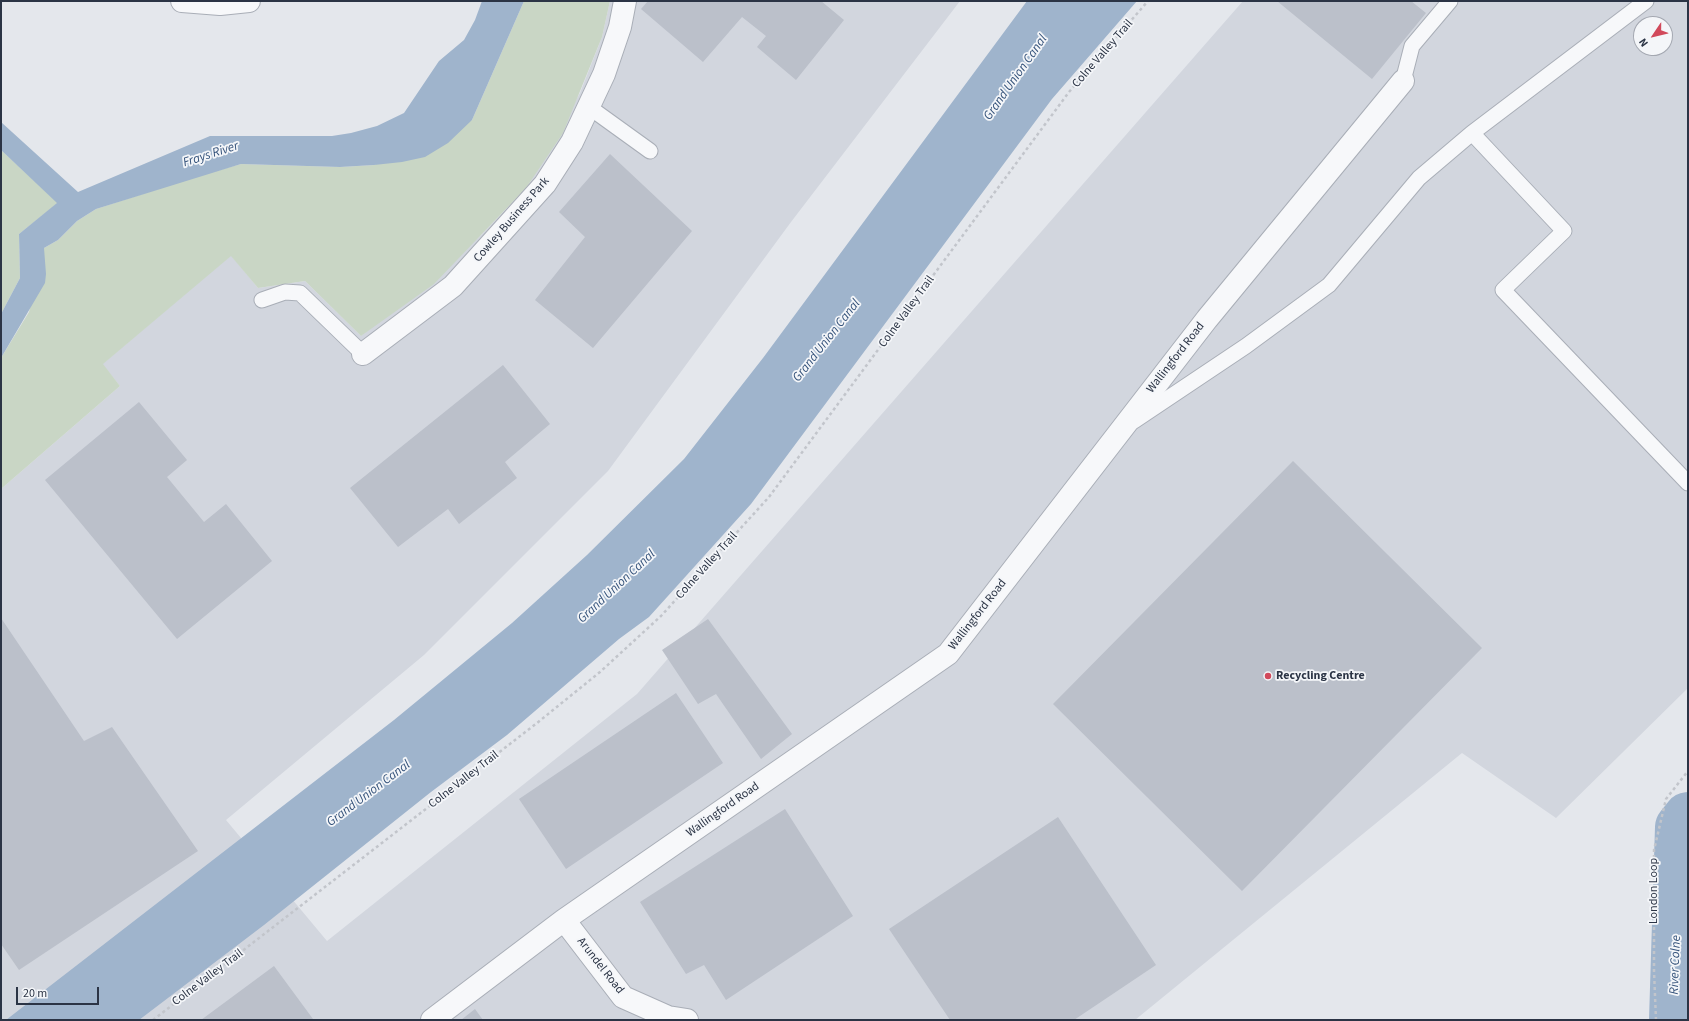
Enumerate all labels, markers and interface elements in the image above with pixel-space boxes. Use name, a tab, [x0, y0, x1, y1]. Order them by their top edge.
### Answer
north arrow	[1633, 16, 1673, 56]
street label: Colne Valley Trail	[1070, 17, 1136, 91]
water label: Grand Union Canal	[981, 32, 1051, 124]
text: N	[1635, 35, 1652, 50]
water label: Frays River	[181, 139, 241, 171]
street label: Cowley Business Park	[471, 175, 553, 265]
street label: Colne Valley Trail	[876, 273, 938, 351]
water label: Grand Union Canal	[790, 297, 864, 385]
street label: Wallingford Road	[1144, 320, 1208, 396]
street label: Colne Valley Trail	[673, 530, 741, 602]
water label: Grand Union Canal	[575, 547, 659, 627]
street label: Wallingford Road	[946, 577, 1010, 653]
place label: Recycling Centre	[1276, 669, 1365, 683]
marker: Recycling Centre	[1263, 671, 1273, 681]
street label: Colne Valley Trail	[426, 748, 502, 812]
water label: Grand Union Canal	[324, 758, 414, 830]
street label: Wallingford Road	[684, 780, 762, 840]
street label: London Loop	[1647, 858, 1661, 924]
street label: Arundel Road	[574, 935, 626, 997]
water label: River Colne	[1667, 935, 1685, 995]
street label: Colne Valley Trail	[170, 947, 246, 1009]
scale bar	[18, 979, 101, 1005]
text: 20 m	[23, 985, 47, 1002]

